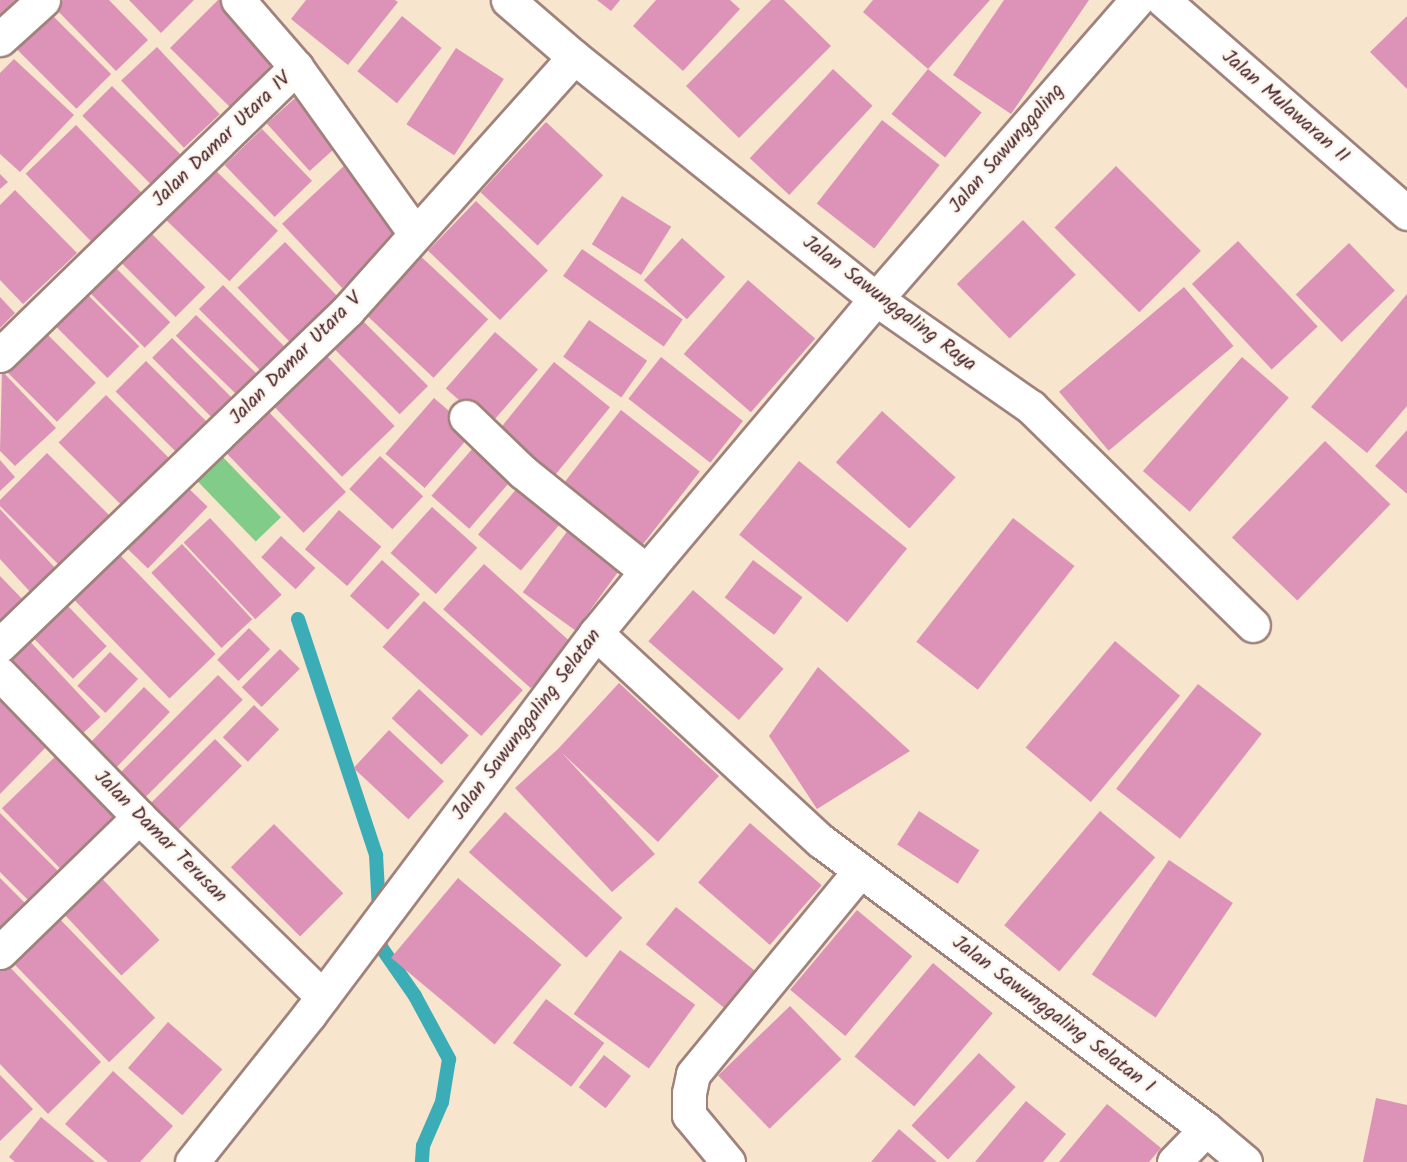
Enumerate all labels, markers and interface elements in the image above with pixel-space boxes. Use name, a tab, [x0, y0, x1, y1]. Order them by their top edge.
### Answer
street label: Jalan Mulawaran II	[1216, 45, 1354, 169]
street label: Jalan Damar Utara IV	[148, 68, 296, 212]
street label: Jalan Sawunggaling	[944, 79, 1070, 219]
street label: Jalan Sawunggaling Raya	[797, 231, 981, 377]
street label: Jalan Damar Utara V	[225, 288, 367, 430]
street label: Jalan Sawunggaling Selatan	[447, 625, 607, 825]
street label: Jalan Damar Terusan	[88, 765, 232, 909]
street label: Jalan Sawunggaling Selatan I	[947, 931, 1159, 1099]

